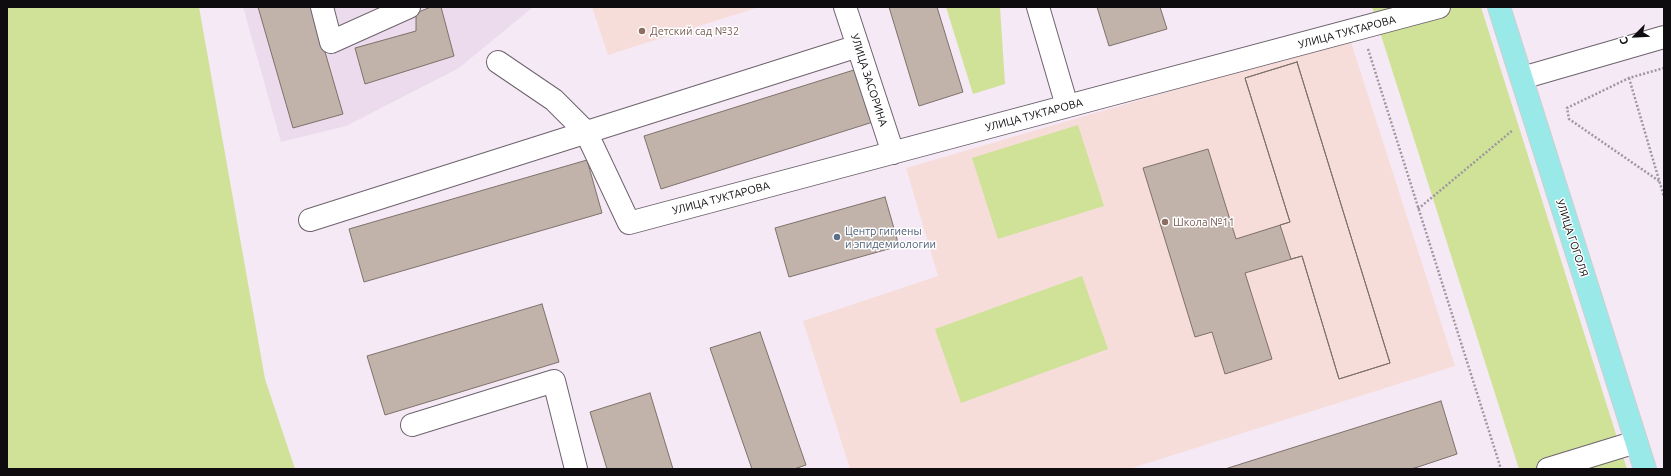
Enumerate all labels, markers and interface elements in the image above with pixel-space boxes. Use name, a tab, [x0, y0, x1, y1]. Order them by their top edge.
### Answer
street label: УЛИЦА ТУКТАРОВА	[1297, 13, 1397, 51]
north arrow	[1615, 16, 1655, 56]
place label: Детский сад №32	[650, 24, 739, 38]
marker: Детский сад №32	[637, 26, 647, 36]
street label: УЛИЦА ЗАСОРИНА	[848, 32, 890, 128]
text: С	[1617, 35, 1631, 47]
street label: УЛИЦА ТУКТАРОВА	[984, 96, 1084, 134]
street label: УЛИЦА ТУКТАРОВА	[671, 179, 771, 217]
street label: УЛИЦА ГОГОЛЯ	[1553, 198, 1591, 278]
place label: Школа №11	[1173, 215, 1235, 229]
marker: Школа №11	[1160, 217, 1170, 227]
place label: Центр гигиены и эпидемиологии	[845, 224, 936, 250]
marker: Центр гигиены и эпидемиологии	[832, 232, 842, 242]

